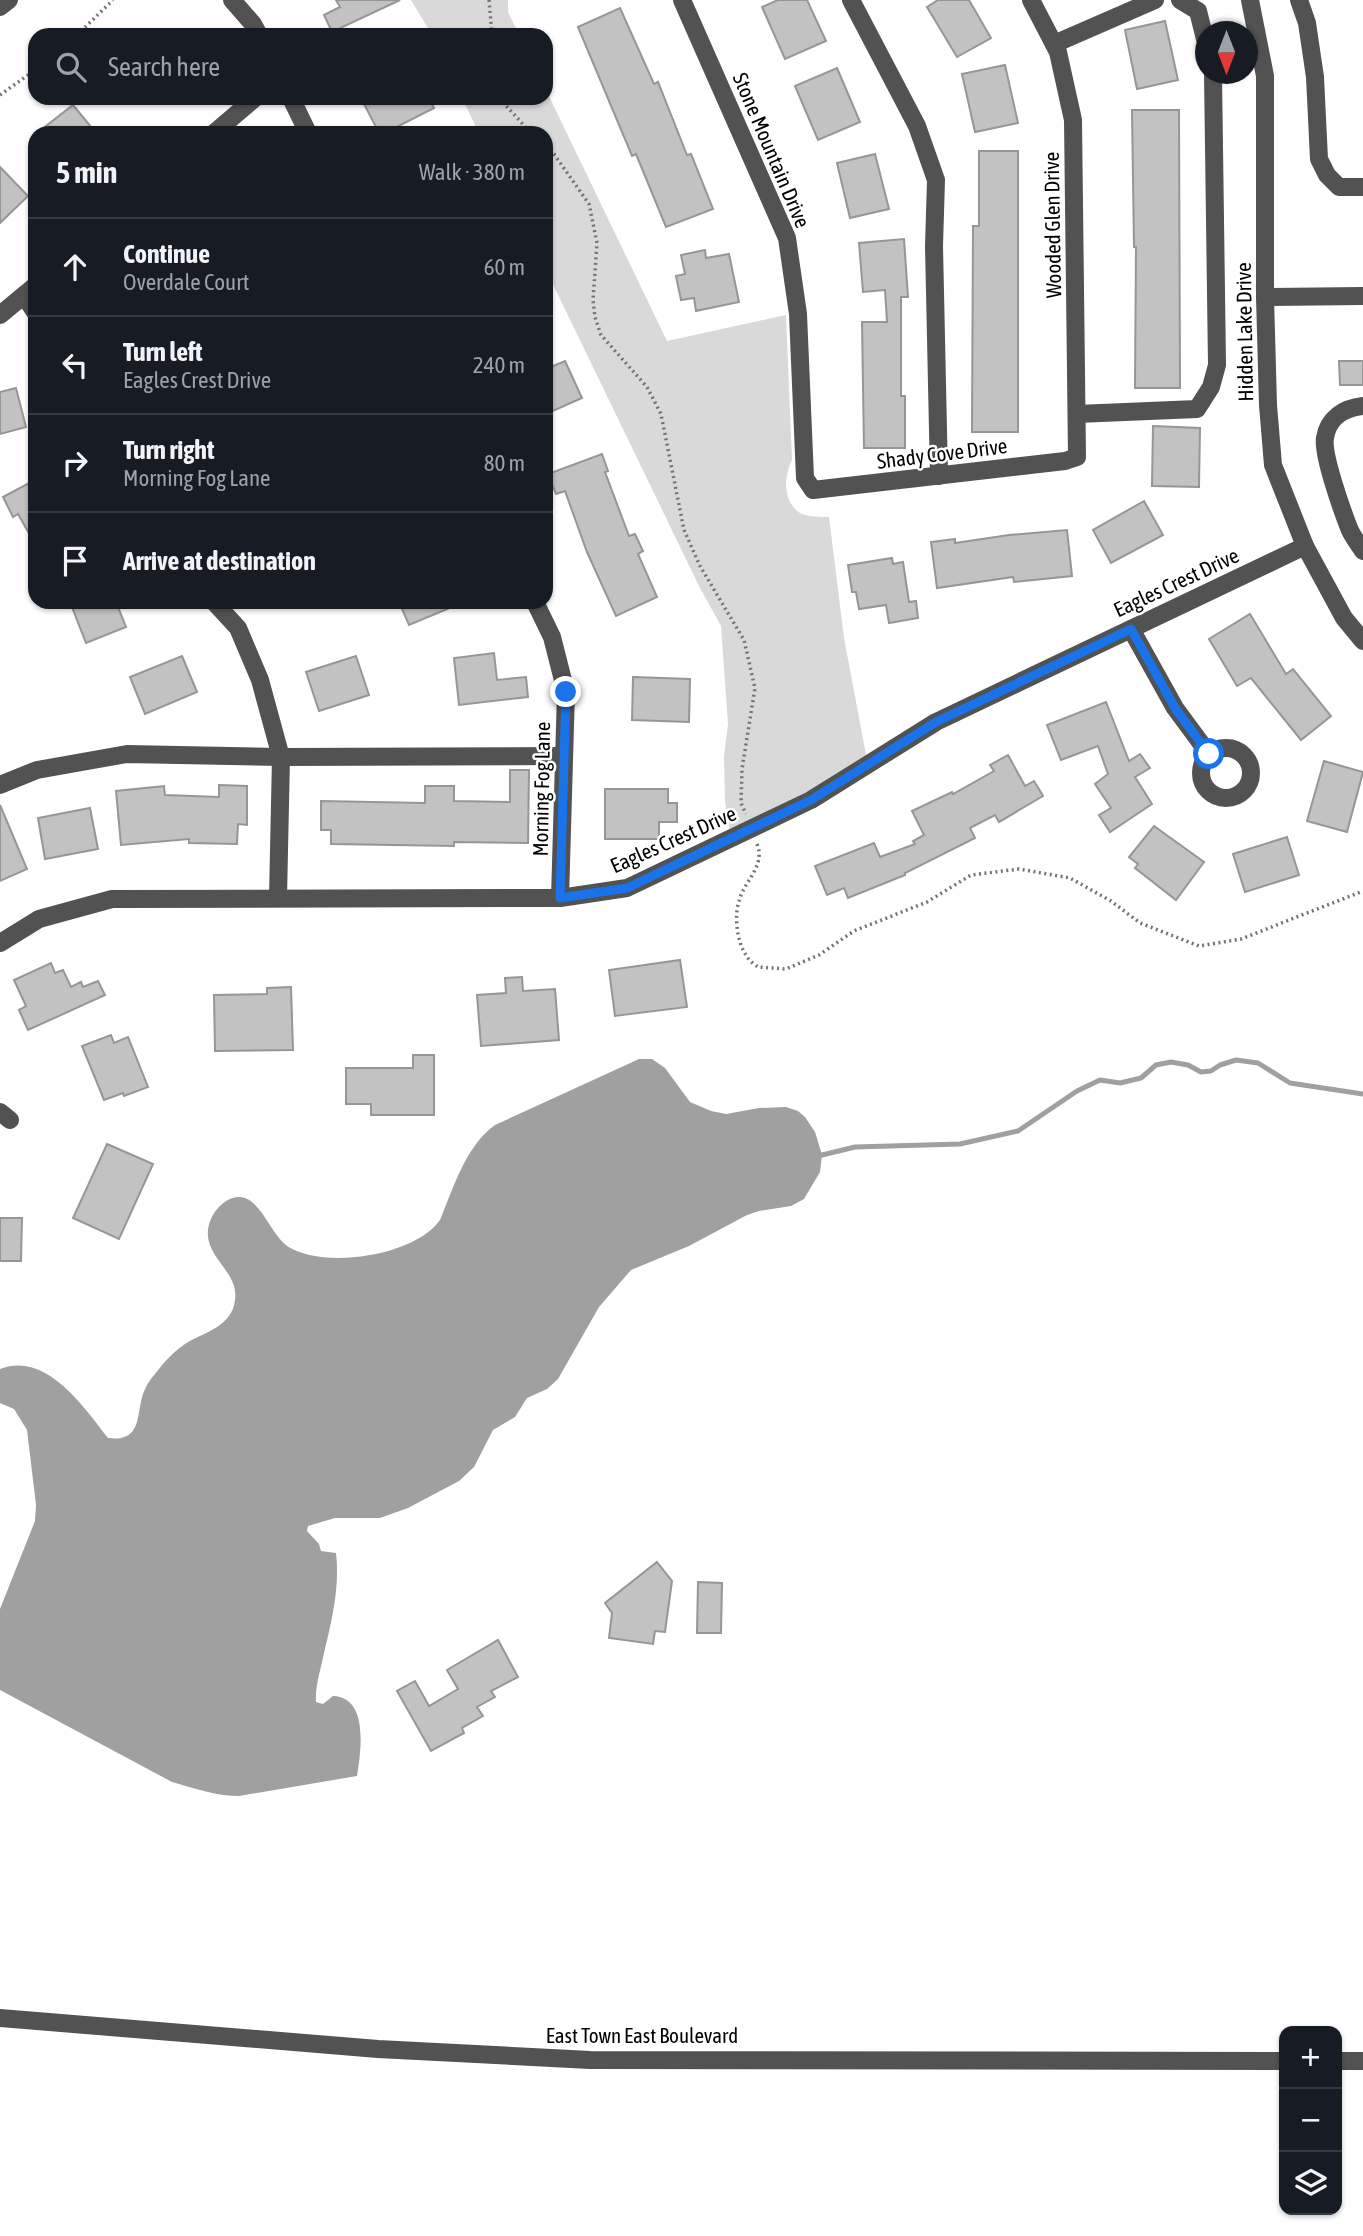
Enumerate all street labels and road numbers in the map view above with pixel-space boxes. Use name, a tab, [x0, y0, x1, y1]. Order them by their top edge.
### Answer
street label: Stone Mountain Drive	[729, 69, 815, 231]
street label: Wooded Glen Drive	[1039, 152, 1065, 298]
street label: Hidden Lake Drive	[1231, 262, 1257, 402]
street label: Shady Cove Drive	[876, 433, 1008, 473]
street label: Eagles Crest Drive	[1110, 543, 1242, 621]
street label: Morning Fog Lane	[528, 721, 554, 857]
street label: Eagles Crest Drive	[606, 801, 740, 877]
street label: East Town East Boulevard	[546, 2023, 738, 2047]

